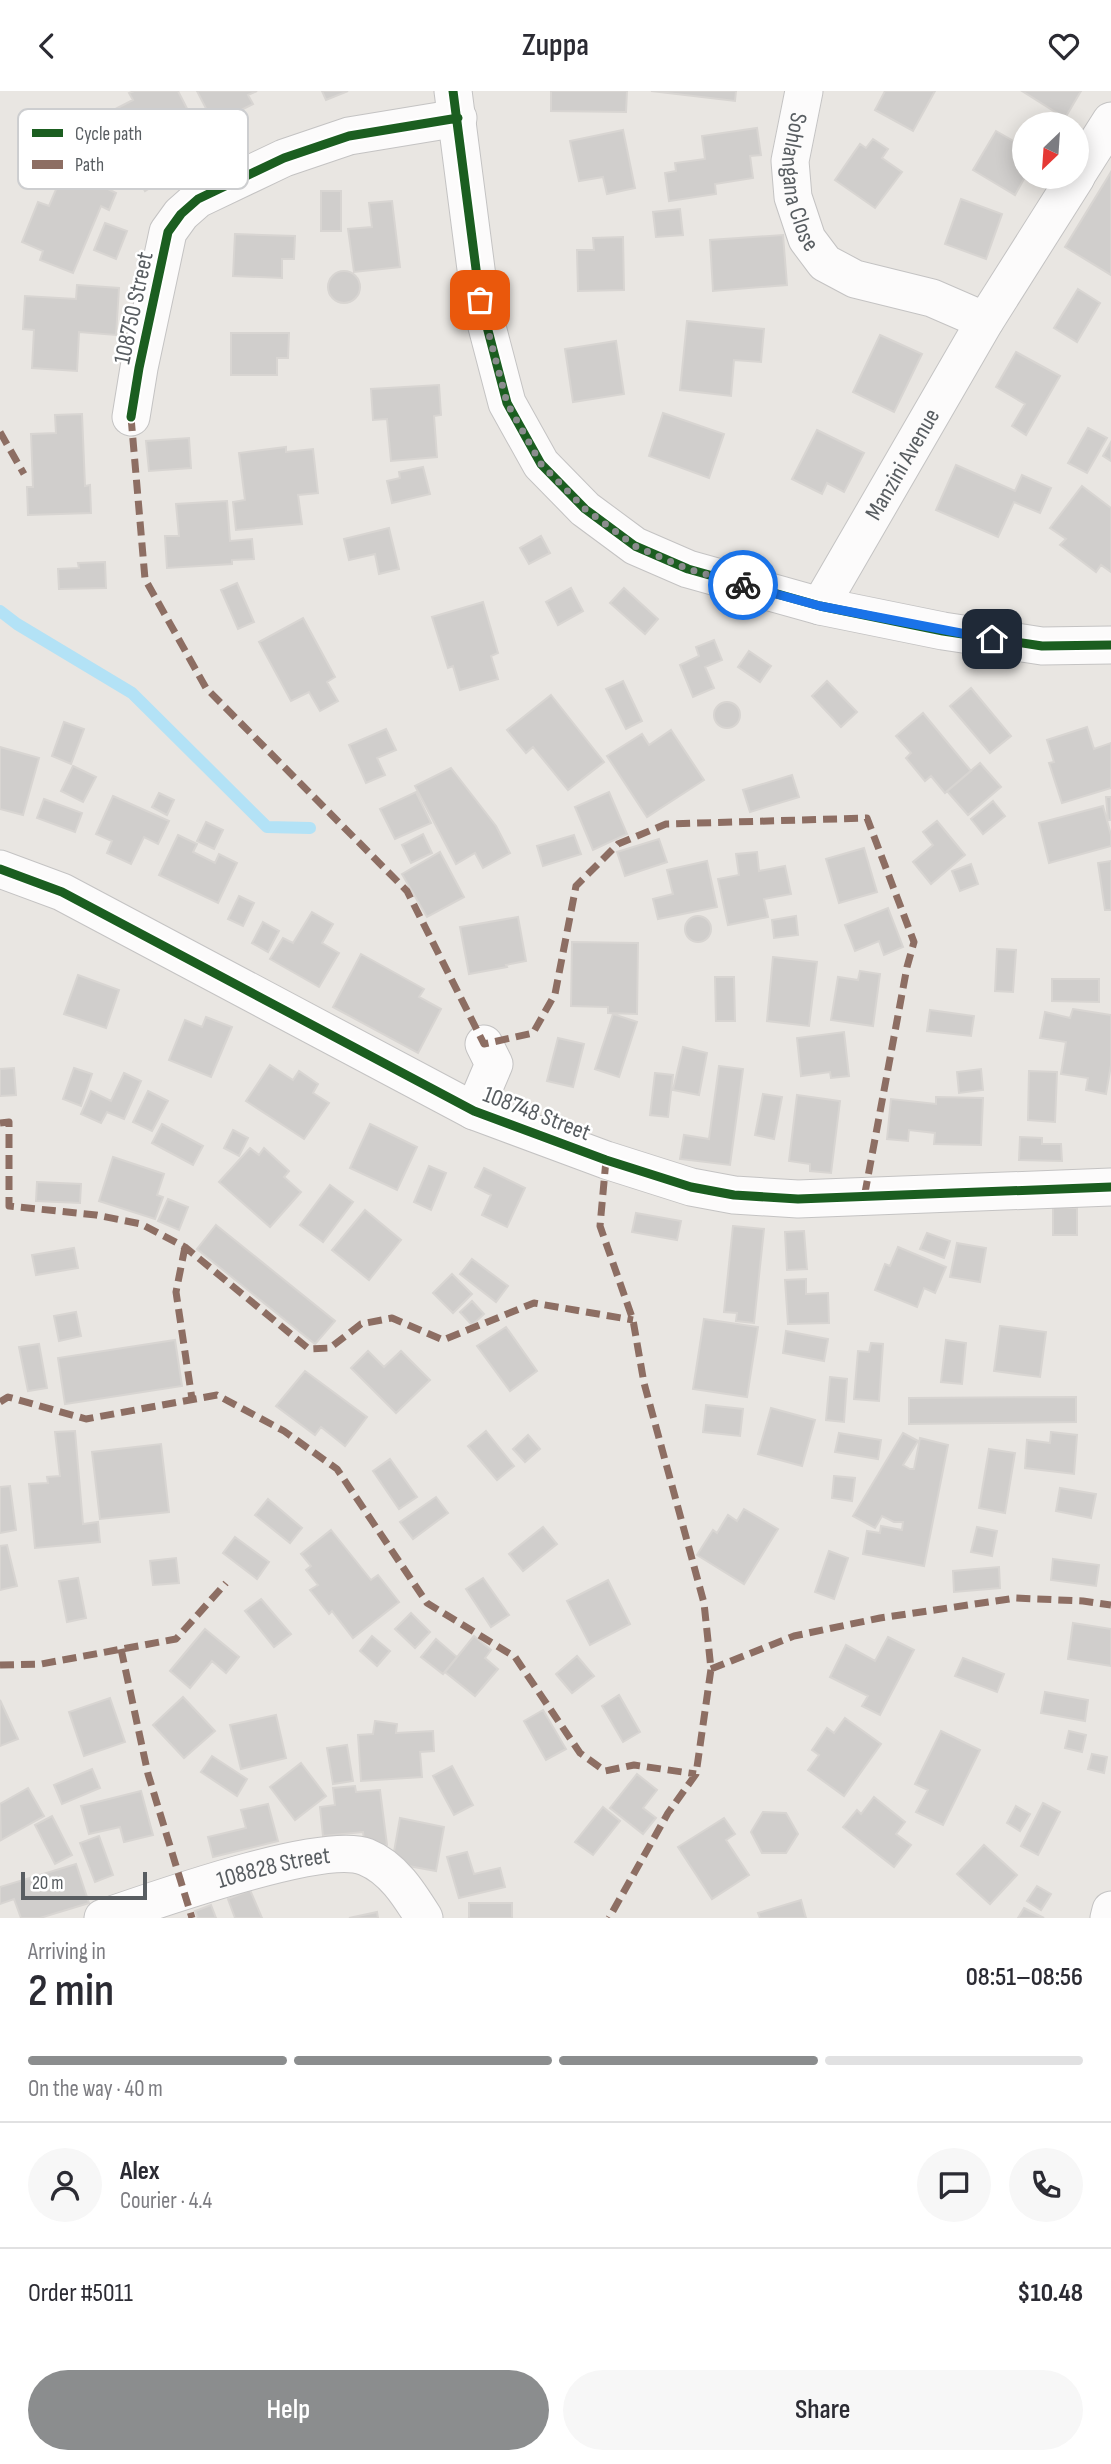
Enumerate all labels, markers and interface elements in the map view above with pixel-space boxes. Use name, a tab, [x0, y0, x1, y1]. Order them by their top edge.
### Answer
text: Zuppa	[522, 26, 589, 65]
icon: back	[28, 27, 66, 65]
icon: heart	[1045, 27, 1083, 65]
legend	[18, 109, 248, 189]
street label: Sohlangana Close	[775, 110, 825, 257]
north arrow	[1012, 112, 1088, 189]
map controls	[1012, 112, 1089, 189]
text: Cycle path	[75, 123, 142, 146]
text: Path	[75, 154, 104, 177]
street label: 108750 Street	[107, 249, 160, 367]
pin	[450, 270, 510, 330]
icon: bag	[461, 281, 499, 319]
street label: Manzini Avenue	[859, 403, 946, 525]
courier	[708, 550, 778, 620]
icon: bike	[724, 566, 762, 604]
pin	[962, 609, 1022, 669]
icon: home	[973, 620, 1011, 658]
street label: 108748 Street	[479, 1080, 595, 1147]
street label: 108828 Street	[213, 1841, 332, 1895]
scale bar	[21, 1869, 147, 1901]
text: 20 m	[32, 1872, 64, 1895]
text: Arriving in	[28, 1938, 106, 1966]
text: 08:51–08:56	[966, 1962, 1083, 1993]
text: 2 min	[28, 1964, 114, 2019]
text: On the way · 40 m	[28, 2075, 163, 2103]
button: person	[28, 2148, 102, 2222]
button: chat	[917, 2148, 991, 2222]
button: phone	[1009, 2148, 1083, 2222]
text: Alex	[120, 2156, 160, 2187]
text: Courier · 4.4	[120, 2187, 212, 2215]
text: Order #5011	[28, 2278, 133, 2309]
text: $10.48	[1017, 2278, 1083, 2309]
button: Help	[28, 2370, 549, 2450]
button: Share	[563, 2370, 1083, 2450]

